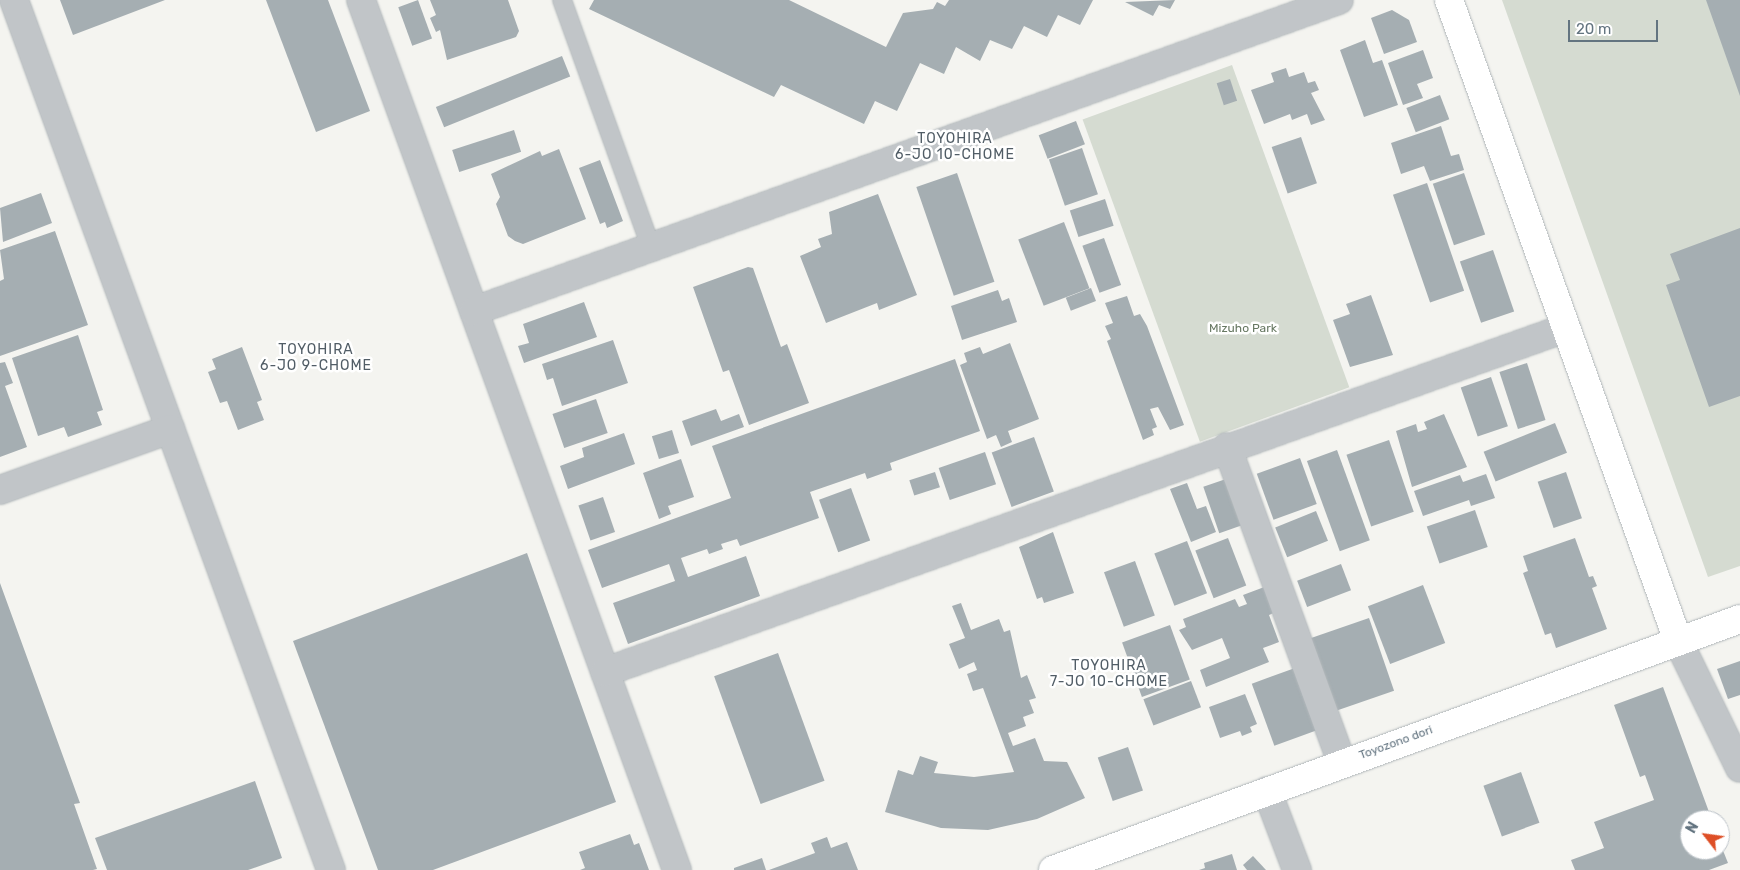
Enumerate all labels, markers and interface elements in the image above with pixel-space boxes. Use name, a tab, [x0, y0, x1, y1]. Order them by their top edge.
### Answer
scale bar	[1570, 10, 1660, 42]
text: 20 m	[1576, 20, 1611, 38]
district label: TOYOHIRA 6-JO 10-CHOME	[893, 131, 1017, 164]
park label: Mizuho Park	[1209, 322, 1277, 336]
district label: TOYOHIRA 6-JO 9-CHOME	[258, 342, 374, 374]
district label: TOYOHIRA 7-JO 10-CHOME	[1048, 658, 1170, 690]
street label: Toyozono dori	[1357, 723, 1435, 763]
north arrow	[1680, 810, 1730, 860]
text: N	[1683, 819, 1702, 836]

